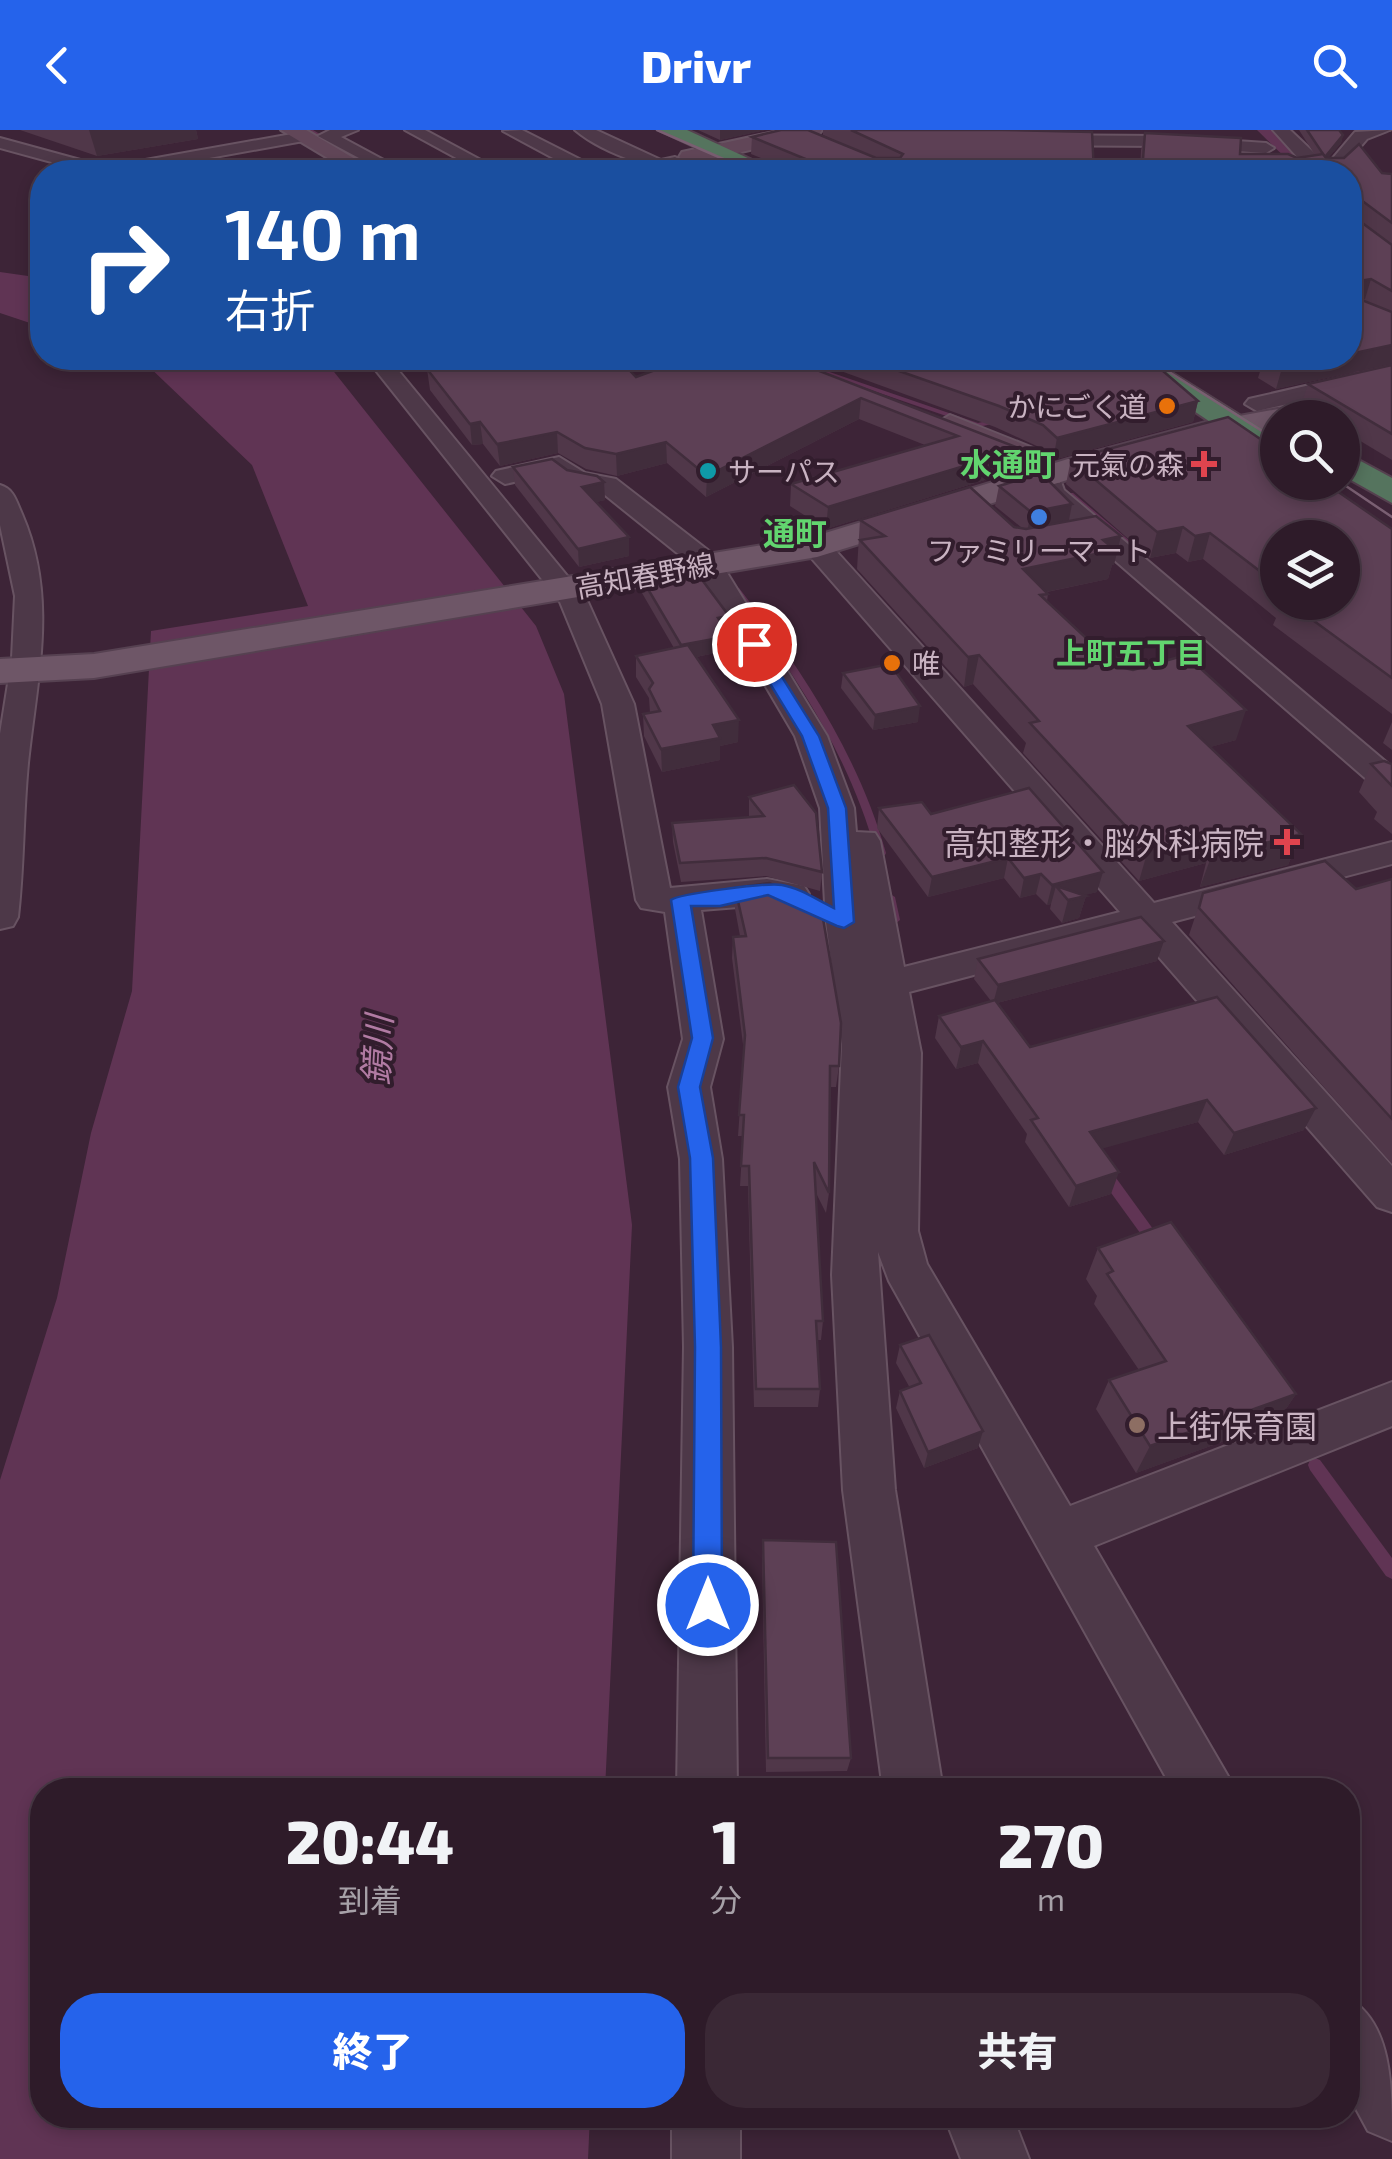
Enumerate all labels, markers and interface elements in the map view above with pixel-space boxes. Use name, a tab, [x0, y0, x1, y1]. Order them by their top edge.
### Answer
icon: back	[30, 38, 85, 93]
text: Drivr	[641, 38, 751, 92]
icon: search	[1307, 38, 1362, 93]
text: 140 m	[225, 190, 421, 274]
icon: right	[60, 200, 190, 330]
text: 右折	[225, 282, 315, 336]
place label: かにごく道	[1008, 389, 1147, 423]
marker: かにごく道	[1156, 395, 1178, 417]
map controls	[1260, 400, 1360, 620]
button: search	[1260, 400, 1360, 500]
district label: 水通町	[960, 444, 1056, 482]
place label: 元氣の森	[1072, 447, 1184, 481]
marker: 元氣の森	[1193, 453, 1215, 475]
place label: サーパス	[728, 454, 840, 488]
marker: サーパス	[697, 460, 719, 482]
marker: ファミリーマート	[1028, 506, 1050, 528]
district label: 通町	[763, 513, 827, 551]
button: layers	[1260, 520, 1360, 620]
place label: ファミリーマート	[927, 533, 1151, 567]
street label: 高知春野線	[573, 546, 717, 604]
pin	[712, 602, 797, 687]
icon: arrive	[727, 617, 782, 672]
district label: 上町五丁目	[1056, 634, 1206, 670]
place label: 唯	[912, 646, 940, 680]
marker: 唯	[881, 652, 903, 674]
place label: 高知整形・脳外科病院	[944, 823, 1264, 861]
marker: 高知整形・脳外科病院	[1274, 829, 1300, 855]
water label: 鏡川	[353, 1010, 399, 1086]
place label: 上街保育園	[1157, 1406, 1317, 1444]
marker: 上街保育園	[1126, 1414, 1148, 1436]
position arrow	[656, 1553, 760, 1657]
text: 20:44	[286, 1804, 454, 1876]
text: 1	[712, 1804, 739, 1876]
text: 270	[998, 1808, 1104, 1880]
text: m	[1037, 1879, 1065, 1917]
text: 到着	[338, 1880, 402, 1918]
text: 分	[710, 1880, 742, 1918]
button: 終了	[60, 1993, 685, 2108]
button: 共有	[705, 1993, 1330, 2108]

